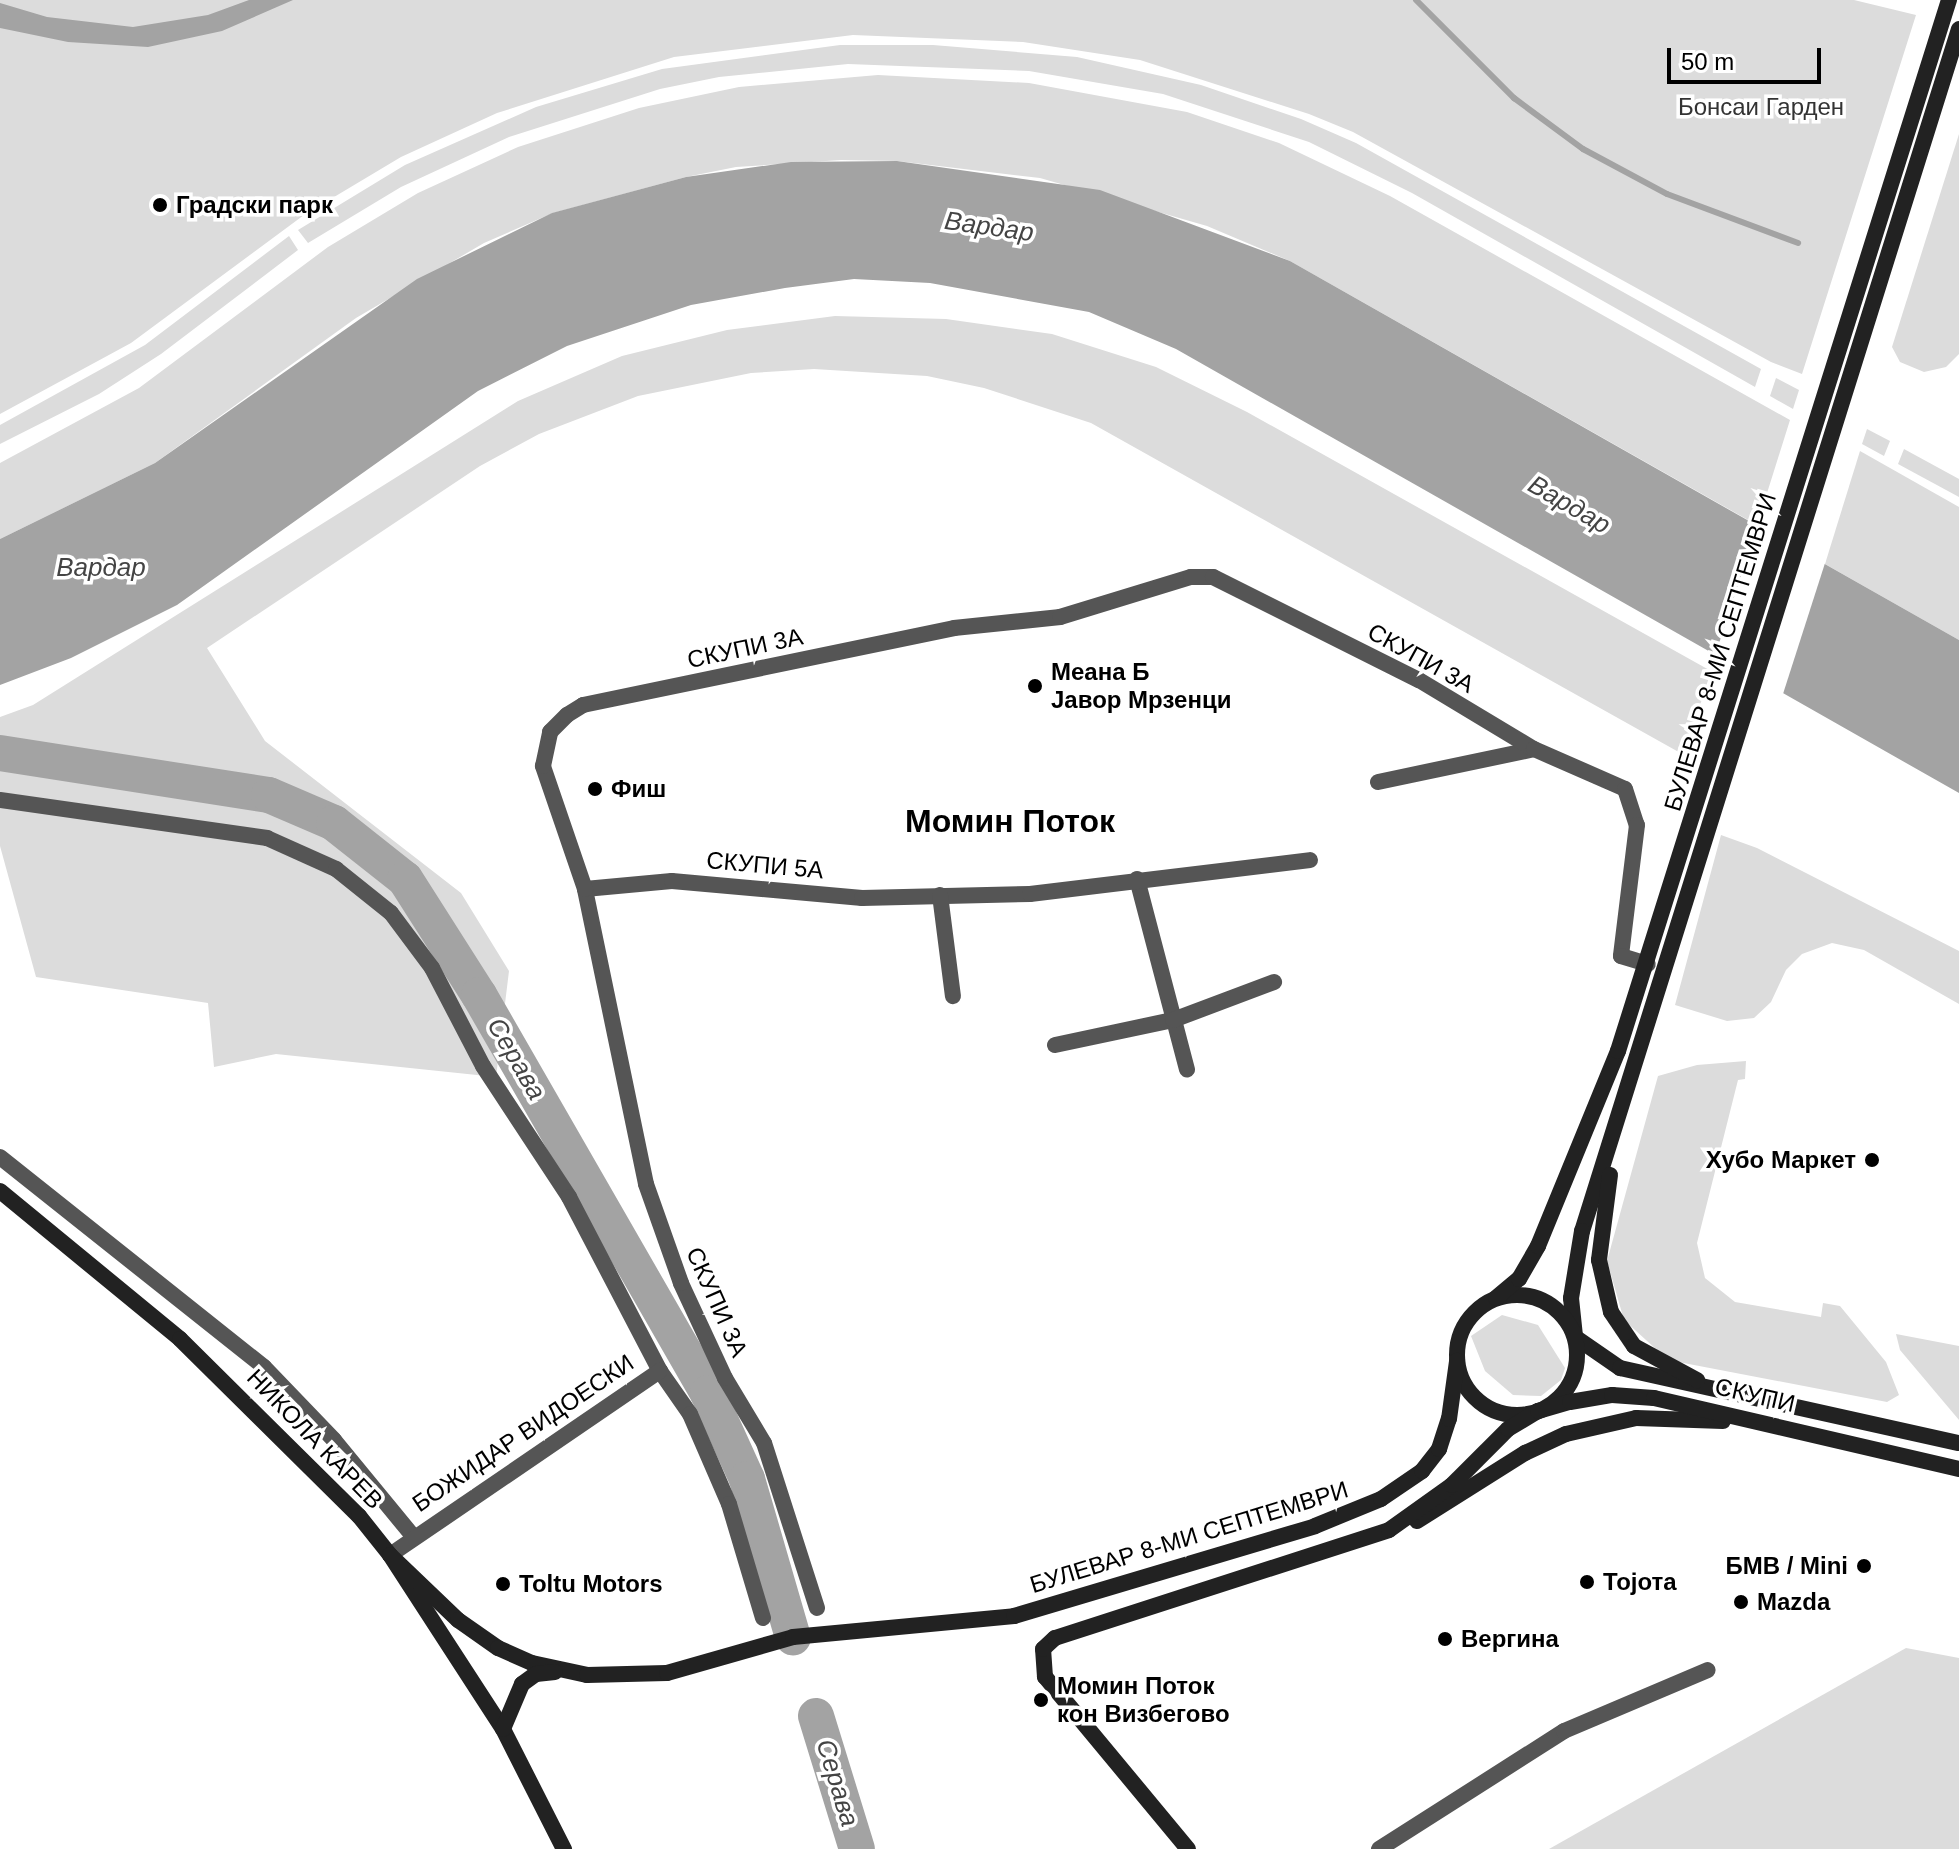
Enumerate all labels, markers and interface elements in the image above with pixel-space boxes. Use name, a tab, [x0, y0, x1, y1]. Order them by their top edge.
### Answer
scale bar	[1671, 32, 1825, 82]
text: 50 m	[1681, 48, 1734, 75]
park label: Бонсаи Гарден	[1678, 93, 1844, 121]
place label: Градски парк	[176, 191, 333, 219]
marker: Градски парк	[151, 196, 169, 214]
water label: Вардар	[942, 205, 1036, 249]
water label: Вардар	[1522, 469, 1616, 541]
street label: БУЛЕВАР 8-МИ СЕПТЕМВРИ	[1658, 489, 1782, 815]
water label: Вардар	[56, 552, 146, 584]
street label: СКУПИ 3А	[1363, 617, 1479, 699]
street label: СКУПИ 3А	[685, 622, 805, 674]
place label: Меана Б Јавор Мрзенци	[1051, 658, 1231, 714]
marker: Меана Б Јавор Мрзенци	[1026, 677, 1044, 695]
place label: Фиш	[611, 775, 666, 803]
marker: Фиш	[586, 780, 604, 798]
district label: Момин Поток	[905, 802, 1115, 840]
street label: СКУПИ 5А	[705, 846, 825, 884]
water label: Серава	[480, 1012, 552, 1106]
place label: Хубо Маркет	[1706, 1146, 1856, 1174]
marker: Хубо Маркет	[1863, 1151, 1881, 1169]
street label: СКУПИ 3А	[680, 1243, 754, 1361]
street label: БОЖИДАР ВИДОЕСКИ	[407, 1348, 639, 1518]
street label: НИКОЛА КАРЕВ	[241, 1363, 389, 1515]
street label: СКУПИ	[1712, 1372, 1798, 1418]
street label: БУЛЕВАР 8-МИ СЕПТЕМВРИ	[1026, 1475, 1352, 1599]
place label: БМВ / Mini	[1725, 1552, 1848, 1580]
marker: БМВ / Mini	[1855, 1557, 1873, 1575]
place label: Тојота	[1603, 1568, 1677, 1596]
place label: Toltu Motors	[519, 1570, 663, 1598]
marker: Тојота	[1578, 1573, 1596, 1591]
marker: Toltu Motors	[494, 1575, 512, 1593]
place label: Mazda	[1757, 1588, 1830, 1616]
marker: Mazda	[1732, 1593, 1750, 1611]
place label: Вергина	[1461, 1625, 1559, 1653]
marker: Вергина	[1436, 1630, 1454, 1648]
place label: Момин Поток кон Визбегово	[1057, 1672, 1230, 1728]
marker: Момин Поток кон Визбегово	[1032, 1691, 1050, 1709]
water label: Серава	[809, 1736, 865, 1830]

